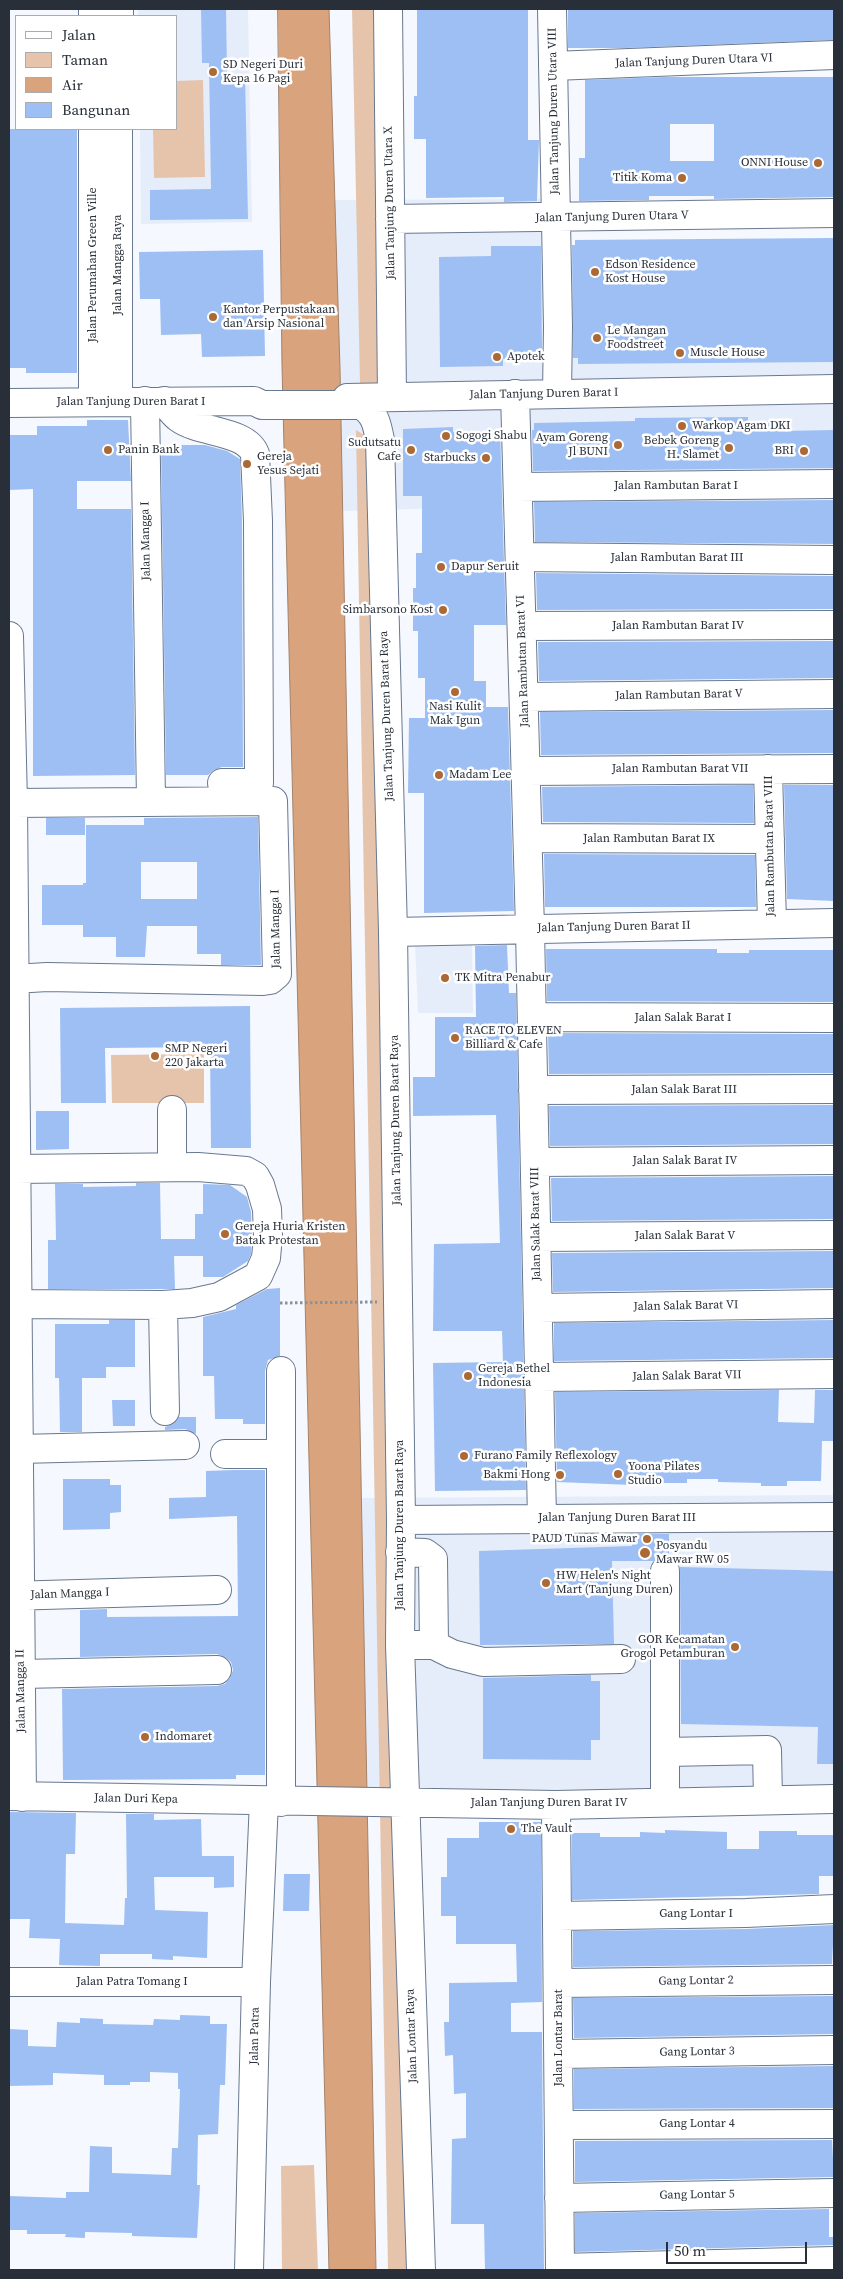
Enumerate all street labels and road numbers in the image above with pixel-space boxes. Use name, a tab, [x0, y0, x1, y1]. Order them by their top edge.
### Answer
street label: Jalan Tanjung Duren Utara VIII	[545, 27, 563, 195]
street label: Jalan Tanjung Duren Utara VI	[615, 51, 773, 71]
street label: Jalan Tanjung Duren Utara X	[381, 126, 399, 280]
street label: Jalan Perumahan Green Ville	[86, 187, 100, 343]
street label: Jalan Tanjung Duren Utara V	[535, 208, 689, 226]
street label: Jalan Mangga Raya	[111, 215, 125, 315]
street label: Jalan Tanjung Duren Barat I	[469, 386, 619, 402]
street label: Jalan Tanjung Duren Barat I	[57, 395, 205, 409]
street label: Jalan Rambutan Barat I	[614, 479, 738, 493]
street label: Jalan Mangga I	[138, 501, 154, 581]
street label: Jalan Rambutan Barat III	[610, 551, 744, 565]
street label: Jalan Rambutan Barat VI	[513, 595, 533, 727]
street label: Jalan Rambutan Barat IV	[612, 619, 744, 633]
street label: Jalan Tanjung Duren Barat Raya	[377, 631, 397, 801]
street label: Jalan Rambutan Barat V	[615, 687, 743, 703]
street label: Jalan Rambutan Barat VII	[612, 762, 748, 776]
street label: Jalan Rambutan Barat VIII	[762, 775, 778, 917]
street label: Jalan Rambutan Barat IX	[583, 832, 715, 846]
street label: Jalan Mangga I	[268, 889, 284, 969]
street label: Jalan Tanjung Duren Barat II	[537, 918, 691, 936]
street label: Jalan Salak Barat I	[635, 1011, 731, 1025]
street label: Jalan Tanjung Duren Barat Raya	[387, 1035, 405, 1205]
street label: Jalan Salak Barat III	[631, 1083, 737, 1097]
street label: Jalan Salak Barat IV	[633, 1154, 737, 1168]
street label: Jalan Salak Barat VIII	[528, 1167, 544, 1281]
street label: Jalan Salak Barat V	[635, 1229, 735, 1243]
street label: Jalan Salak Barat VI	[633, 1298, 739, 1314]
street label: Jalan Salak Barat VII	[632, 1368, 742, 1384]
street label: Jalan Tanjung Duren Barat Raya	[393, 1440, 407, 1610]
street label: Jalan Tanjung Duren Barat III	[538, 1511, 696, 1525]
street label: Jalan Mangga I	[30, 1585, 110, 1603]
street label: Jalan Mangga II	[13, 1649, 29, 1733]
street label: Jalan Duri Kepa	[94, 1791, 178, 1807]
street label: Jalan Tanjung Duren Barat IV	[470, 1796, 628, 1810]
street label: Gang Lontar I	[659, 1907, 733, 1921]
street label: Gang Lontar 2	[658, 1973, 734, 1989]
street label: Jalan Patra Tomang I	[76, 1975, 188, 1989]
street label: Jalan Lontar Raya	[403, 1989, 421, 2083]
street label: Jalan Lontar Barat	[552, 1989, 566, 2087]
street label: Jalan Patra	[247, 2007, 263, 2065]
street label: Gang Lontar 3	[659, 2044, 735, 2060]
street label: Gang Lontar 4	[659, 2117, 735, 2131]
street label: Gang Lontar 5	[659, 2187, 735, 2203]

